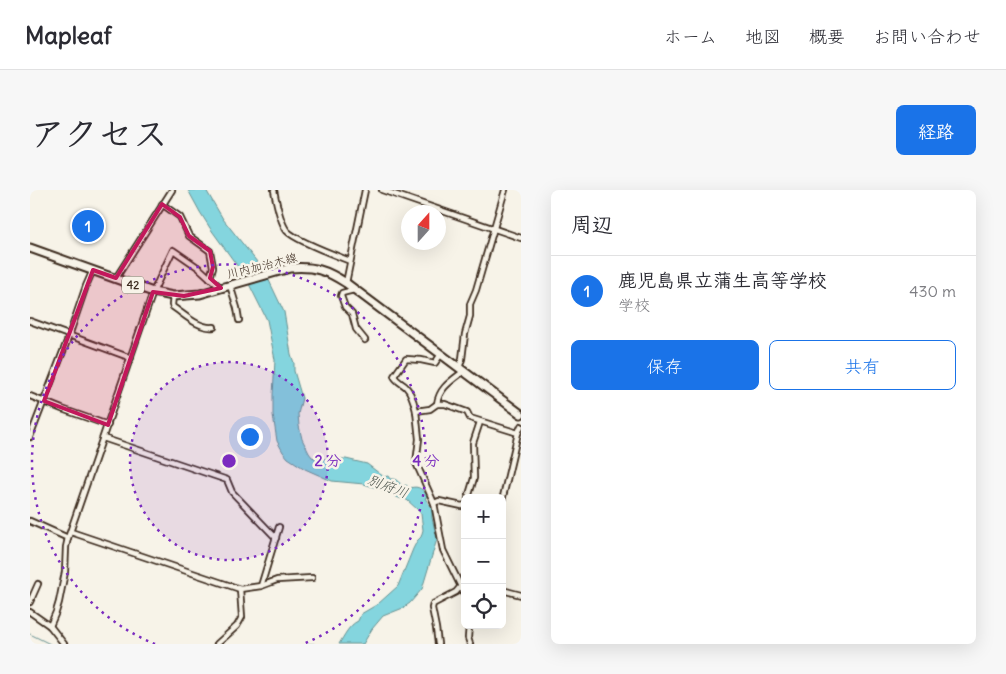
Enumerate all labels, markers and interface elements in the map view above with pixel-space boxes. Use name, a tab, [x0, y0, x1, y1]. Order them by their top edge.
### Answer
text: Mapleaf	[25, 20, 112, 50]
text: ホーム	[664, 25, 717, 48]
text: 地図	[745, 25, 781, 48]
text: 概要	[809, 25, 845, 48]
text: お問い合わせ	[873, 25, 981, 48]
button: 経路	[896, 105, 976, 155]
text: アクセス	[30, 111, 168, 155]
north arrow	[401, 205, 446, 250]
pin: 1	[72, 207, 104, 245]
text: 周辺	[571, 211, 613, 238]
street label: 川内加治木線	[225, 250, 299, 282]
text: 鹿児島県立蒲生高等学校	[618, 268, 827, 292]
road number: 42	[122, 276, 144, 294]
text: 1	[584, 281, 590, 301]
text: 430 m	[909, 281, 956, 301]
text: 学校	[618, 295, 650, 315]
button: 保存	[571, 340, 759, 390]
button: 共有	[769, 340, 956, 390]
your location	[237, 424, 263, 450]
text: 2 分	[315, 451, 341, 470]
text: 4 分	[412, 451, 440, 470]
centre of rings	[220, 452, 238, 470]
water label: 別府川	[365, 470, 411, 502]
map controls	[461, 494, 506, 629]
button: +	[461, 494, 506, 539]
button: −	[461, 539, 506, 584]
button: locate	[461, 584, 506, 629]

